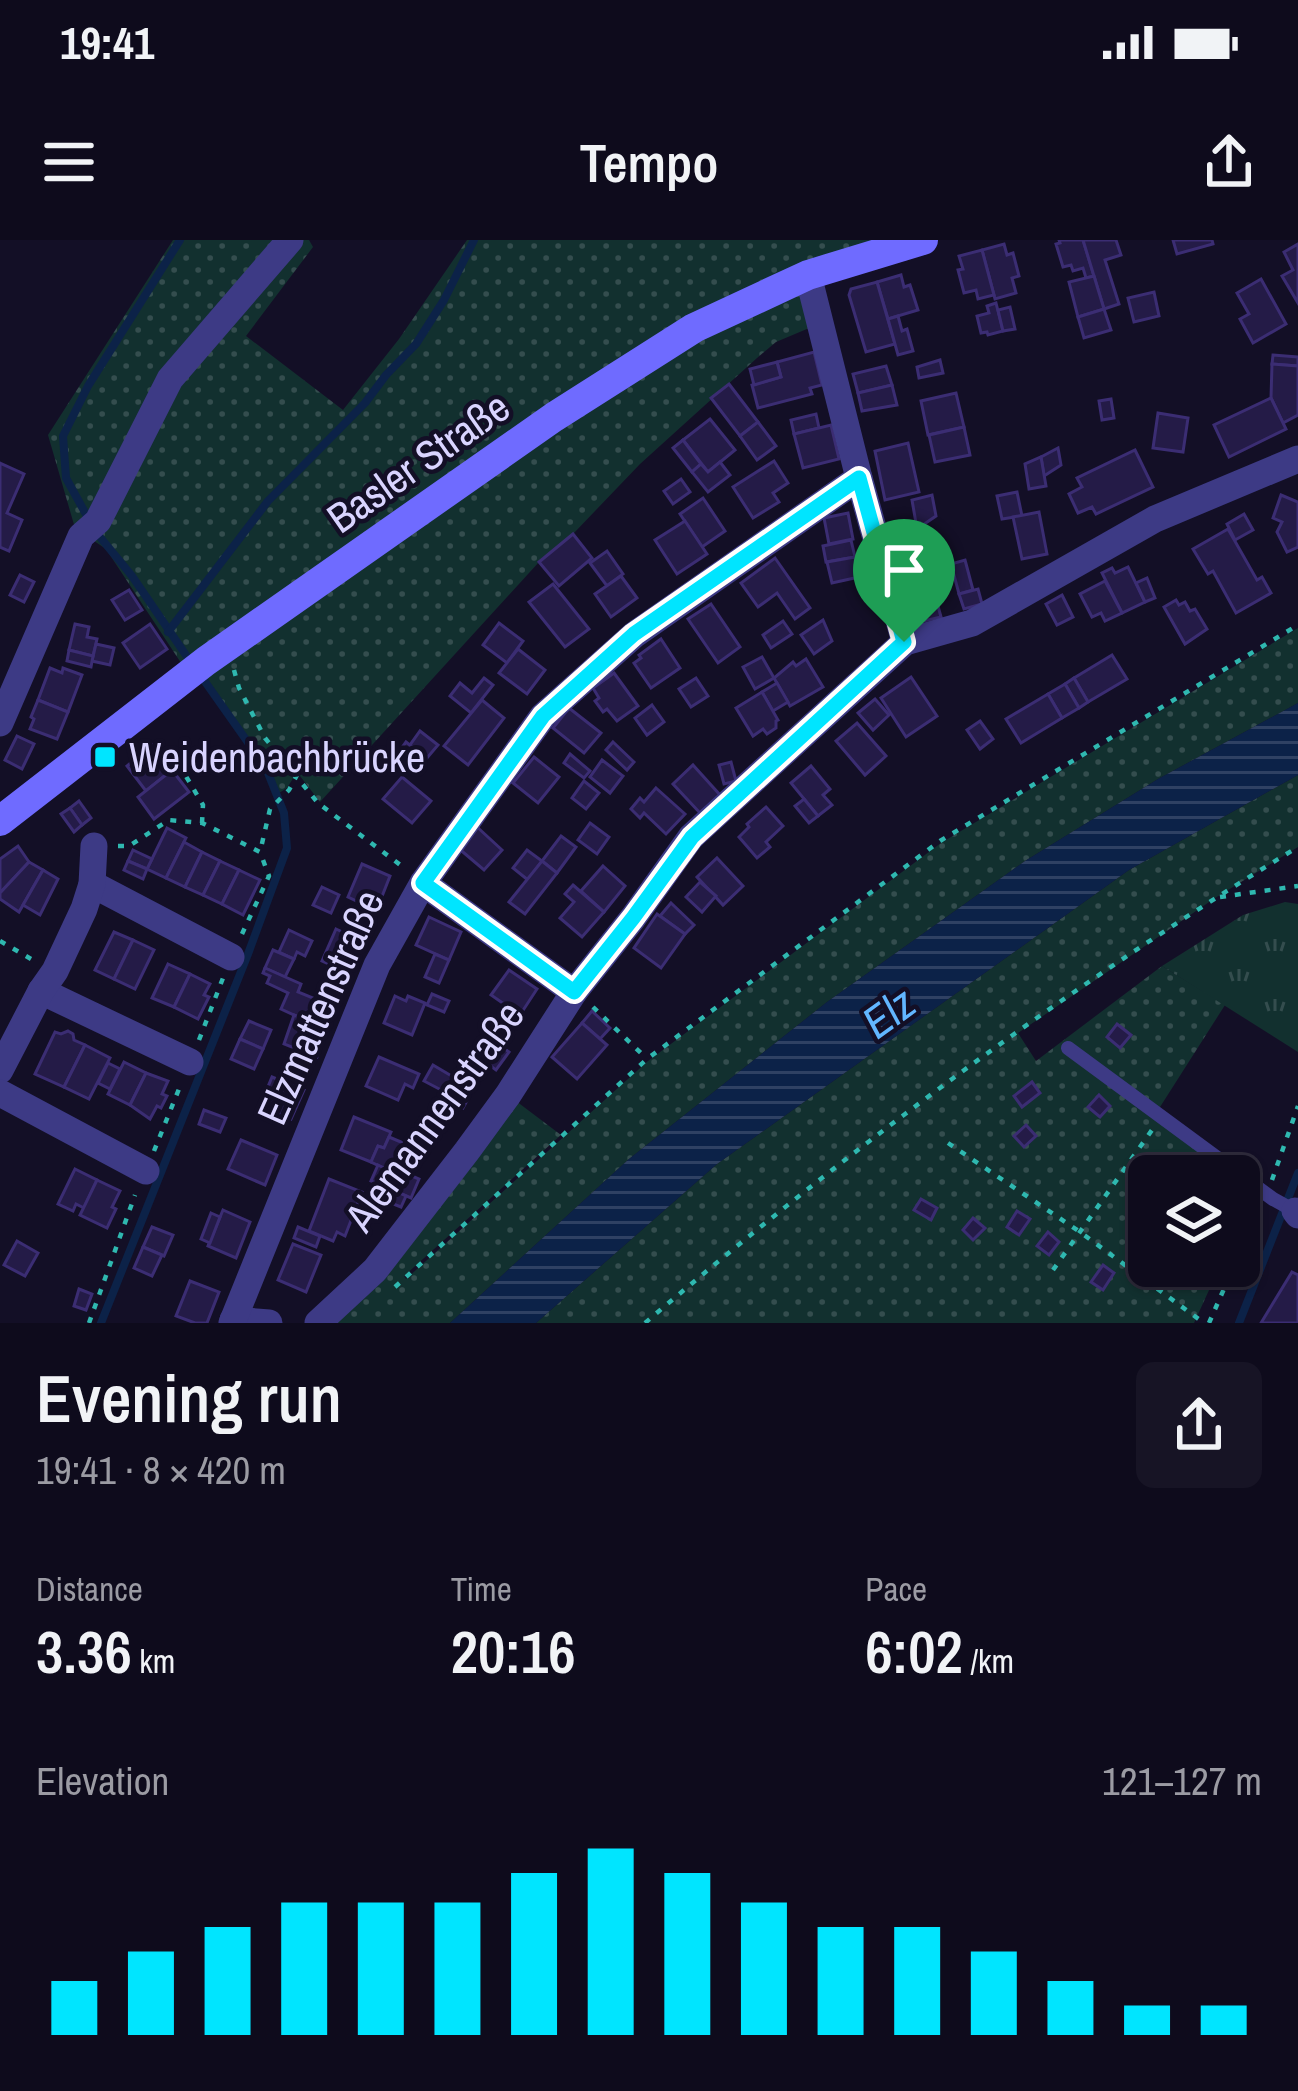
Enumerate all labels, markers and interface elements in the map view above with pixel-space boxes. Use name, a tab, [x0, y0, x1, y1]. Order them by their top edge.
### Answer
text: 19:41	[60, 12, 154, 73]
text: Tempo	[580, 126, 718, 199]
icon: menu	[36, 129, 102, 195]
icon: share	[1196, 129, 1262, 195]
street label: Basler Straße	[316, 379, 520, 545]
pin	[853, 519, 955, 642]
icon: arrive	[871, 537, 937, 603]
place label: Weidenbachbrücke	[129, 729, 425, 785]
marker: Weidenbachbrücke	[92, 744, 118, 770]
street label: Elzmattenstraße	[243, 881, 397, 1133]
water label: Elz	[849, 972, 927, 1052]
street label: Alemannenstraße	[331, 990, 537, 1243]
map controls	[1128, 1155, 1260, 1287]
button: layers	[1128, 1155, 1260, 1287]
text: Evening run	[36, 1354, 342, 1443]
button: share	[1136, 1362, 1262, 1488]
text: 19:41 · 8 × 420 m	[36, 1444, 286, 1496]
text: Distance	[36, 1567, 143, 1611]
text: Time	[451, 1567, 512, 1611]
text: Pace	[865, 1567, 927, 1611]
text: 3.36	[36, 1611, 132, 1692]
text: 20:16	[451, 1611, 576, 1692]
text: 6:02	[865, 1611, 963, 1692]
text: km	[132, 1639, 175, 1683]
text: /km	[963, 1639, 1014, 1683]
text: Elevation	[36, 1755, 169, 1807]
text: 121–127 m	[1102, 1755, 1262, 1807]

